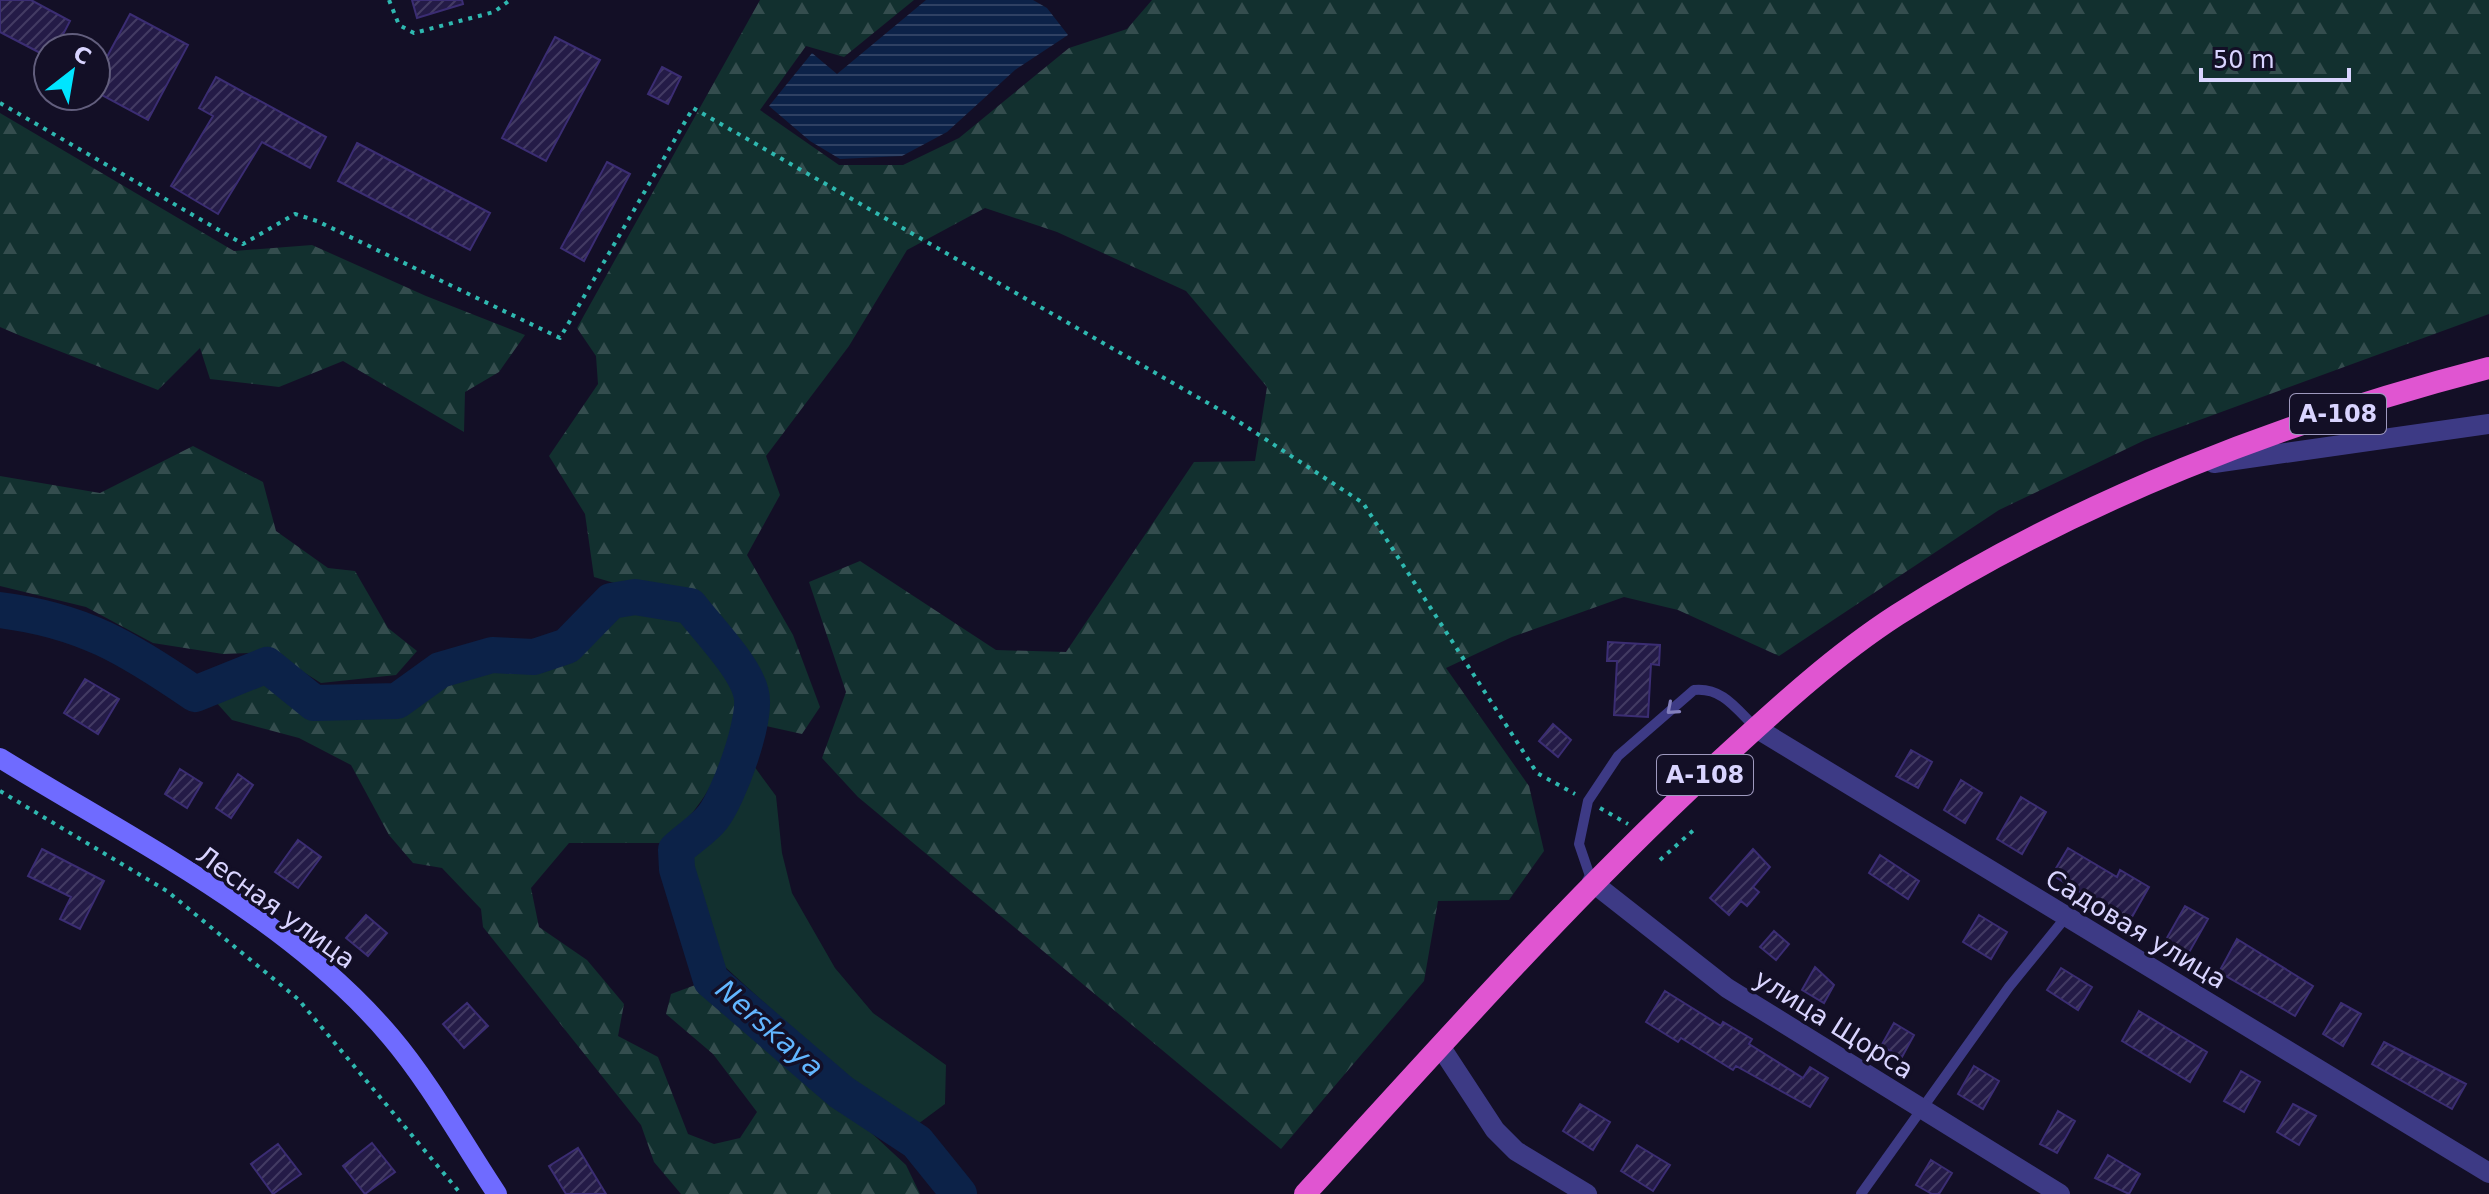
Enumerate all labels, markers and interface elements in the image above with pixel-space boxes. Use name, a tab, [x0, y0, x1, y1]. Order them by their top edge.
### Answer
north arrow	[32, 32, 112, 112]
scale bar	[2201, 32, 2349, 82]
text: С	[69, 40, 95, 70]
text: 50 m	[2213, 46, 2275, 74]
road number: А-108	[2290, 394, 2386, 434]
one-way arrow	[1667, 699, 1682, 714]
road number: А-108	[1657, 755, 1753, 795]
street label: Лесная улица	[191, 839, 361, 975]
street label: Садовая улица	[2040, 863, 2232, 995]
street label: улица Щорса	[1749, 963, 1919, 1085]
water label: Nerskaya	[709, 973, 830, 1084]

